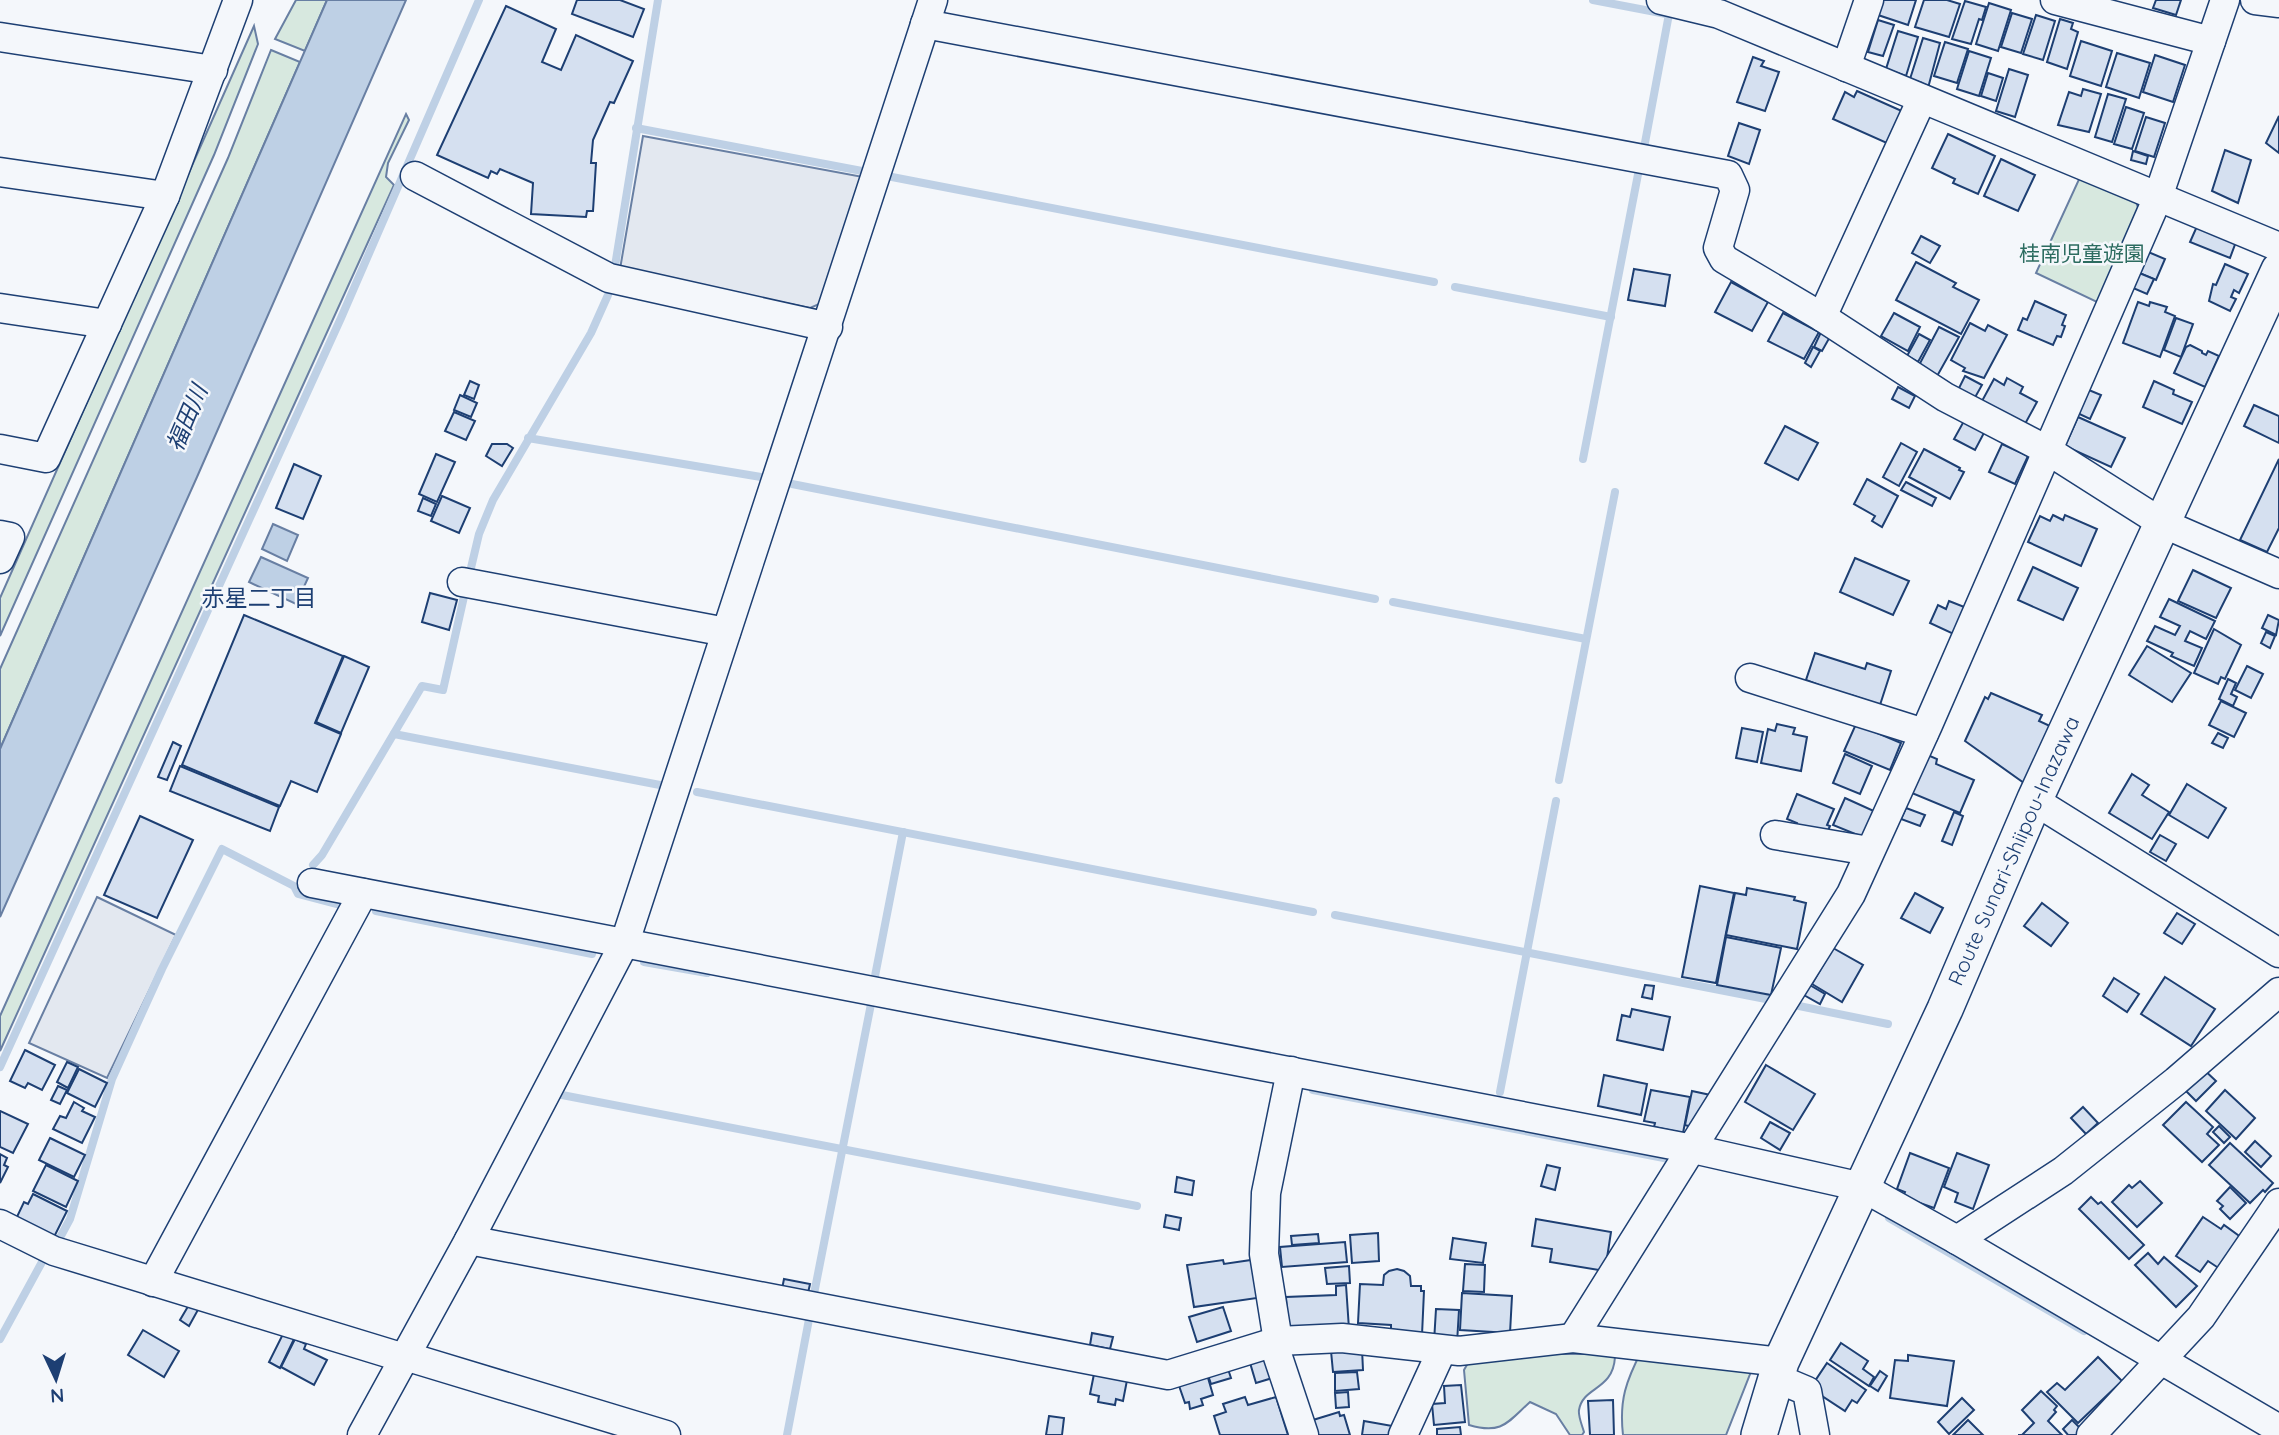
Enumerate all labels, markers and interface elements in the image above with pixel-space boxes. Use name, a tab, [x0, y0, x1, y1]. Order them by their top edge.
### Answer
park label: 桂南児童遊園	[2019, 240, 2145, 266]
water label: 福田川	[160, 378, 215, 455]
district label: 赤星二丁目	[202, 583, 317, 612]
street label: Route Sunari-Shiipou-Inazawa	[1942, 712, 2084, 989]
north arrow	[21, 1344, 91, 1414]
text: N	[49, 1384, 65, 1408]

